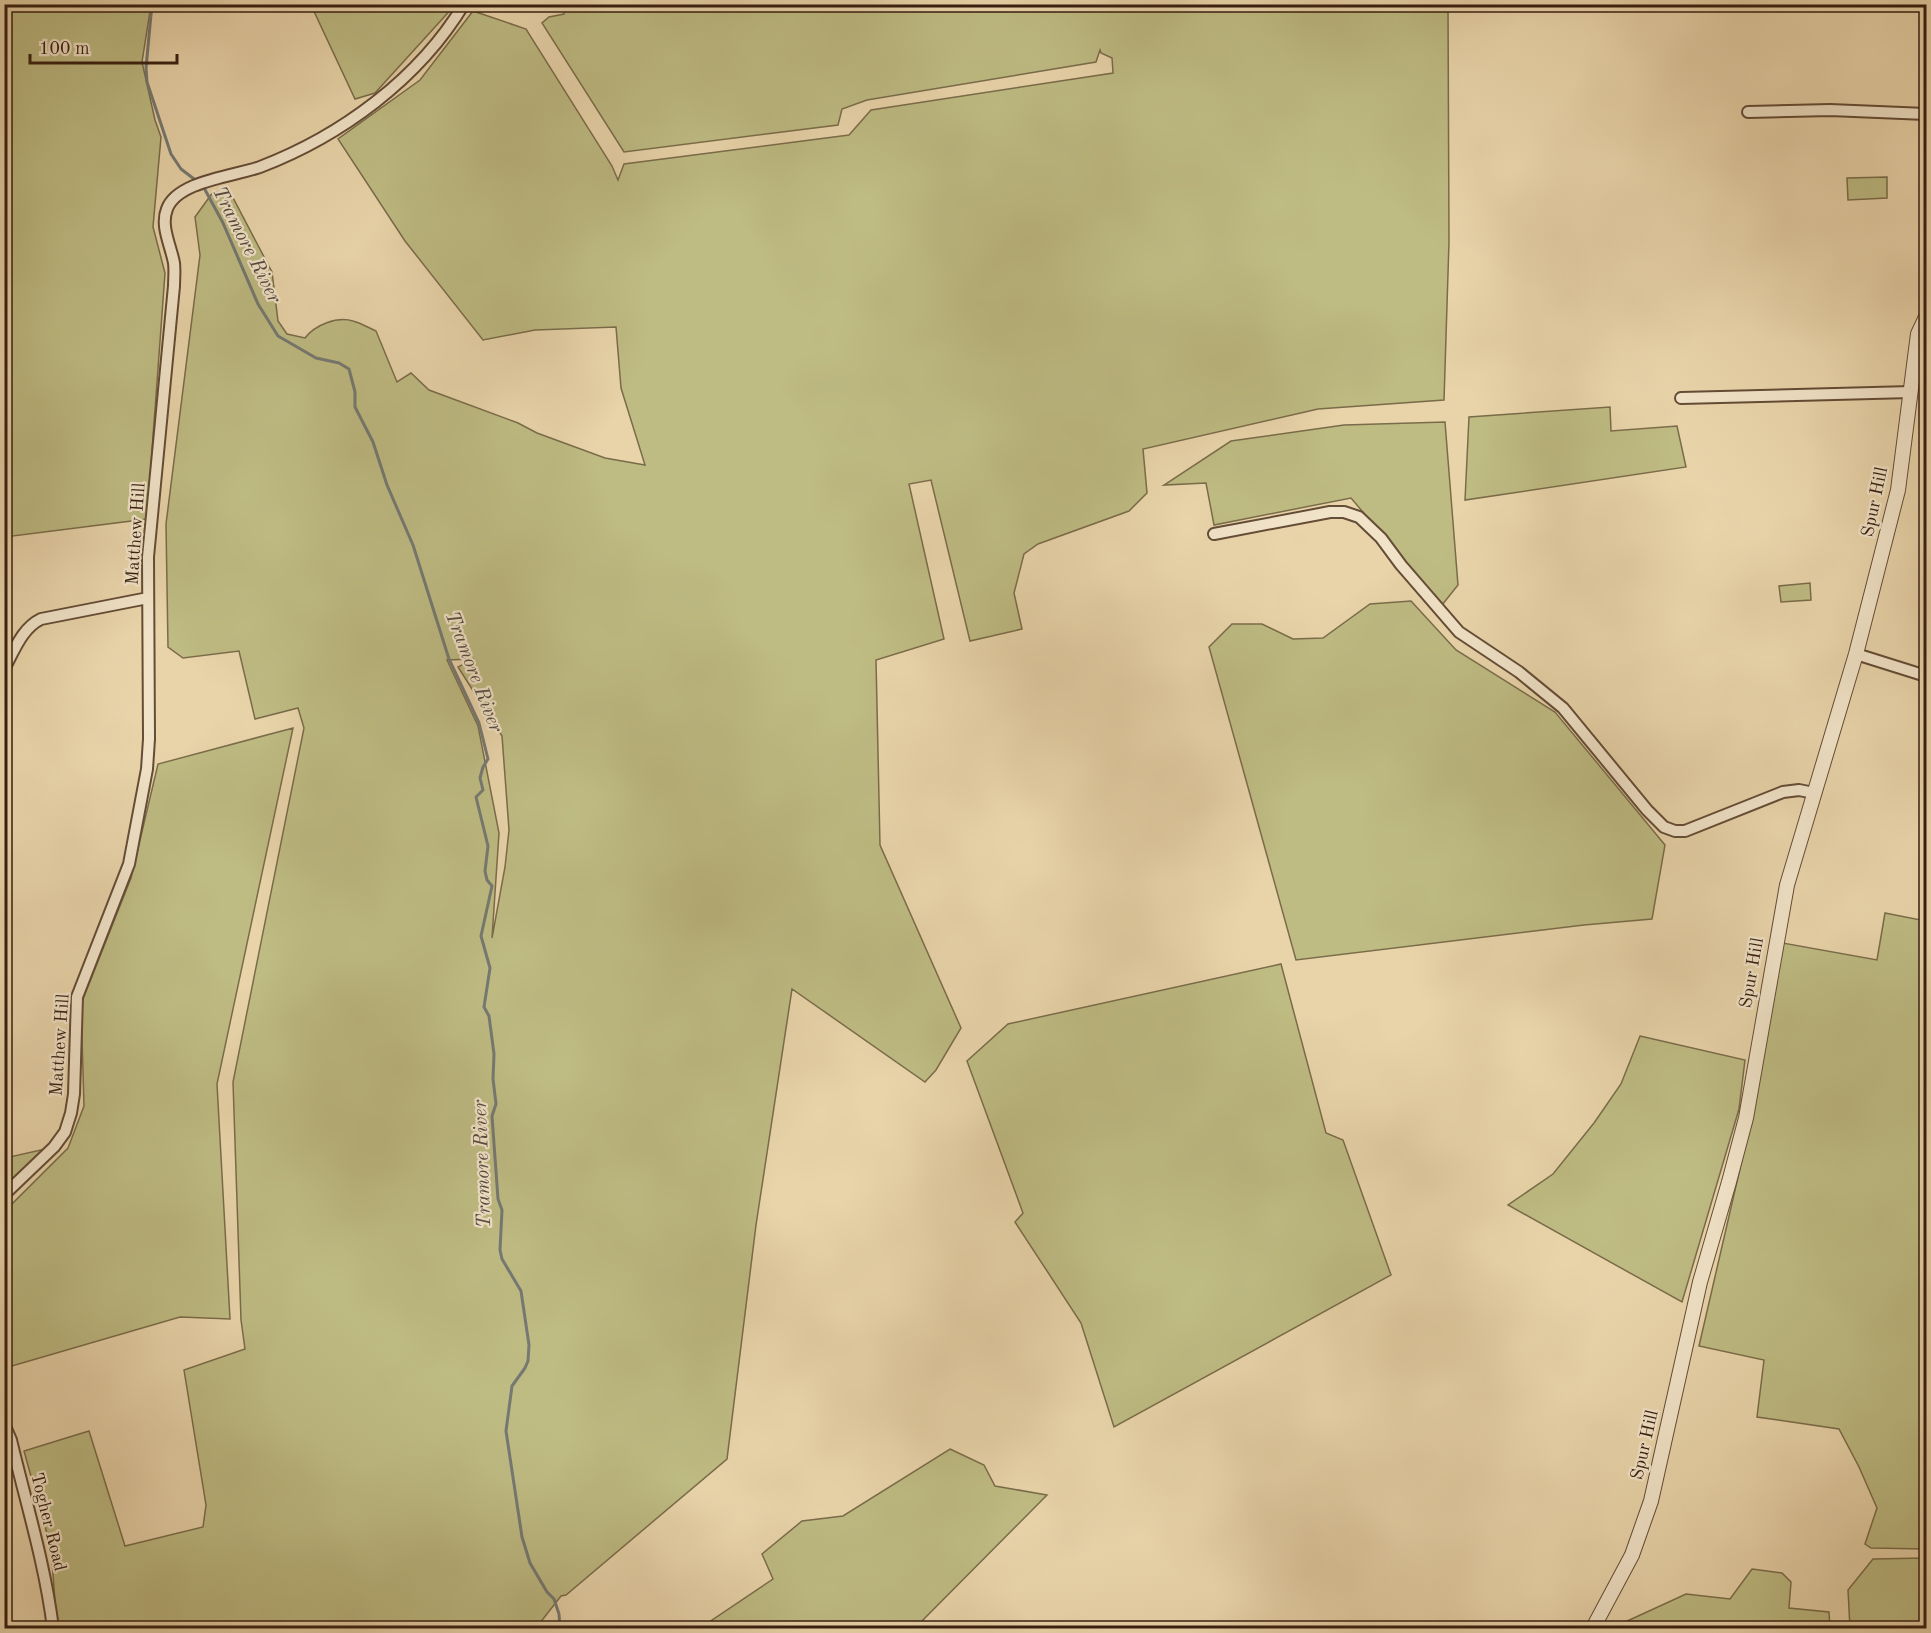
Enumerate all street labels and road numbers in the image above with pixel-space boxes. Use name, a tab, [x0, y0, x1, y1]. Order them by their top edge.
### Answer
street label: Spur Hill	[1859, 465, 1891, 539]
street label: Matthew Hill	[123, 482, 149, 586]
street label: Spur Hill	[1737, 936, 1767, 1010]
street label: Matthew Hill	[47, 993, 73, 1097]
street label: Spur Hill	[1628, 1408, 1662, 1482]
street label: Togher Road	[27, 1471, 69, 1573]

